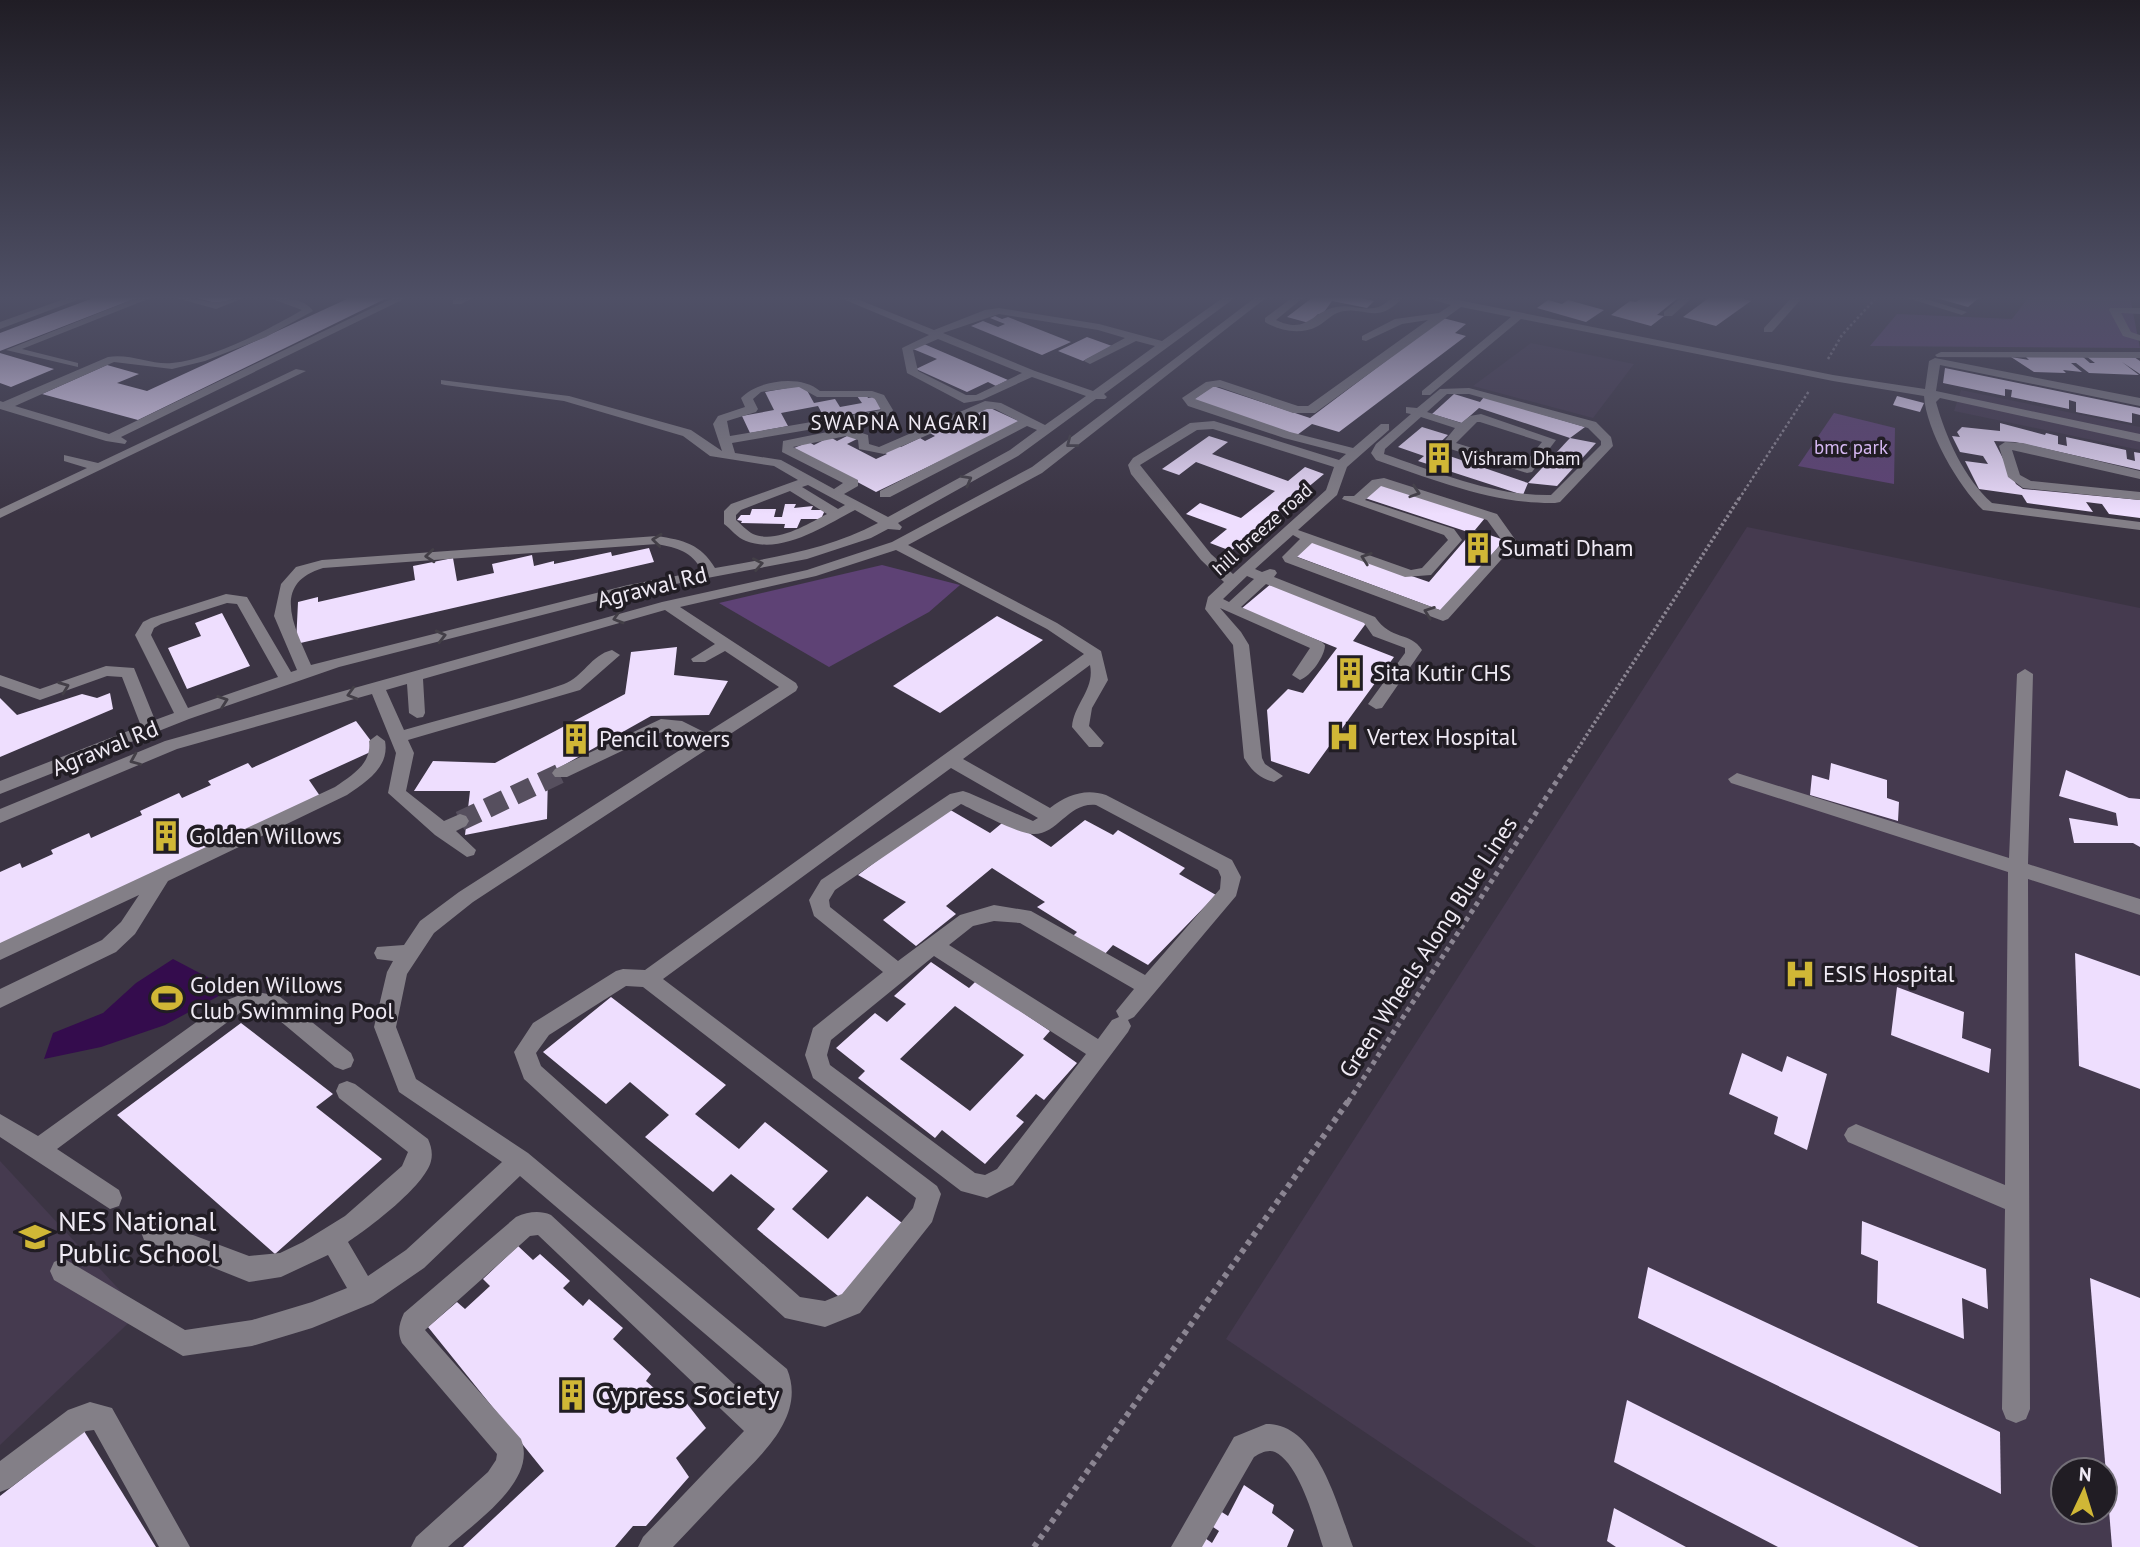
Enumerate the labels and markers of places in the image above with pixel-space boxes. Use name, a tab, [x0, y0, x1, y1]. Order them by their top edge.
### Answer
building icon: Vishram Dham	[1422, 441, 1456, 475]
place label: Vishram Dham	[1461, 446, 1580, 470]
building icon: Sumati Dham	[1461, 531, 1495, 565]
place label: Sumati Dham	[1501, 533, 1634, 562]
building icon: Sita Kutir CHS	[1333, 656, 1367, 690]
place label: Sita Kutir CHS	[1373, 658, 1511, 687]
hospital icon: Vertex Hospital	[1327, 720, 1361, 754]
building icon: Pencil towers	[559, 722, 593, 756]
place label: Vertex Hospital	[1366, 722, 1517, 751]
place label: Pencil towers	[599, 724, 730, 753]
building icon: Golden Willows	[149, 819, 183, 853]
place label: Golden Willows	[189, 821, 342, 850]
hospital icon: ESIS Hospital	[1783, 957, 1817, 991]
place label: ESIS Hospital	[1823, 959, 1955, 988]
place label: Golden Willows Club Swimming Pool	[190, 970, 394, 1025]
sports icon: Golden Willows Club Swimming Pool	[150, 981, 184, 1015]
place label: NES National Public School	[58, 1202, 219, 1271]
school or university icon: NES National Public School	[18, 1220, 52, 1254]
place label: Cypress Society	[595, 1376, 780, 1413]
building icon: Cypress Society	[555, 1378, 589, 1412]

